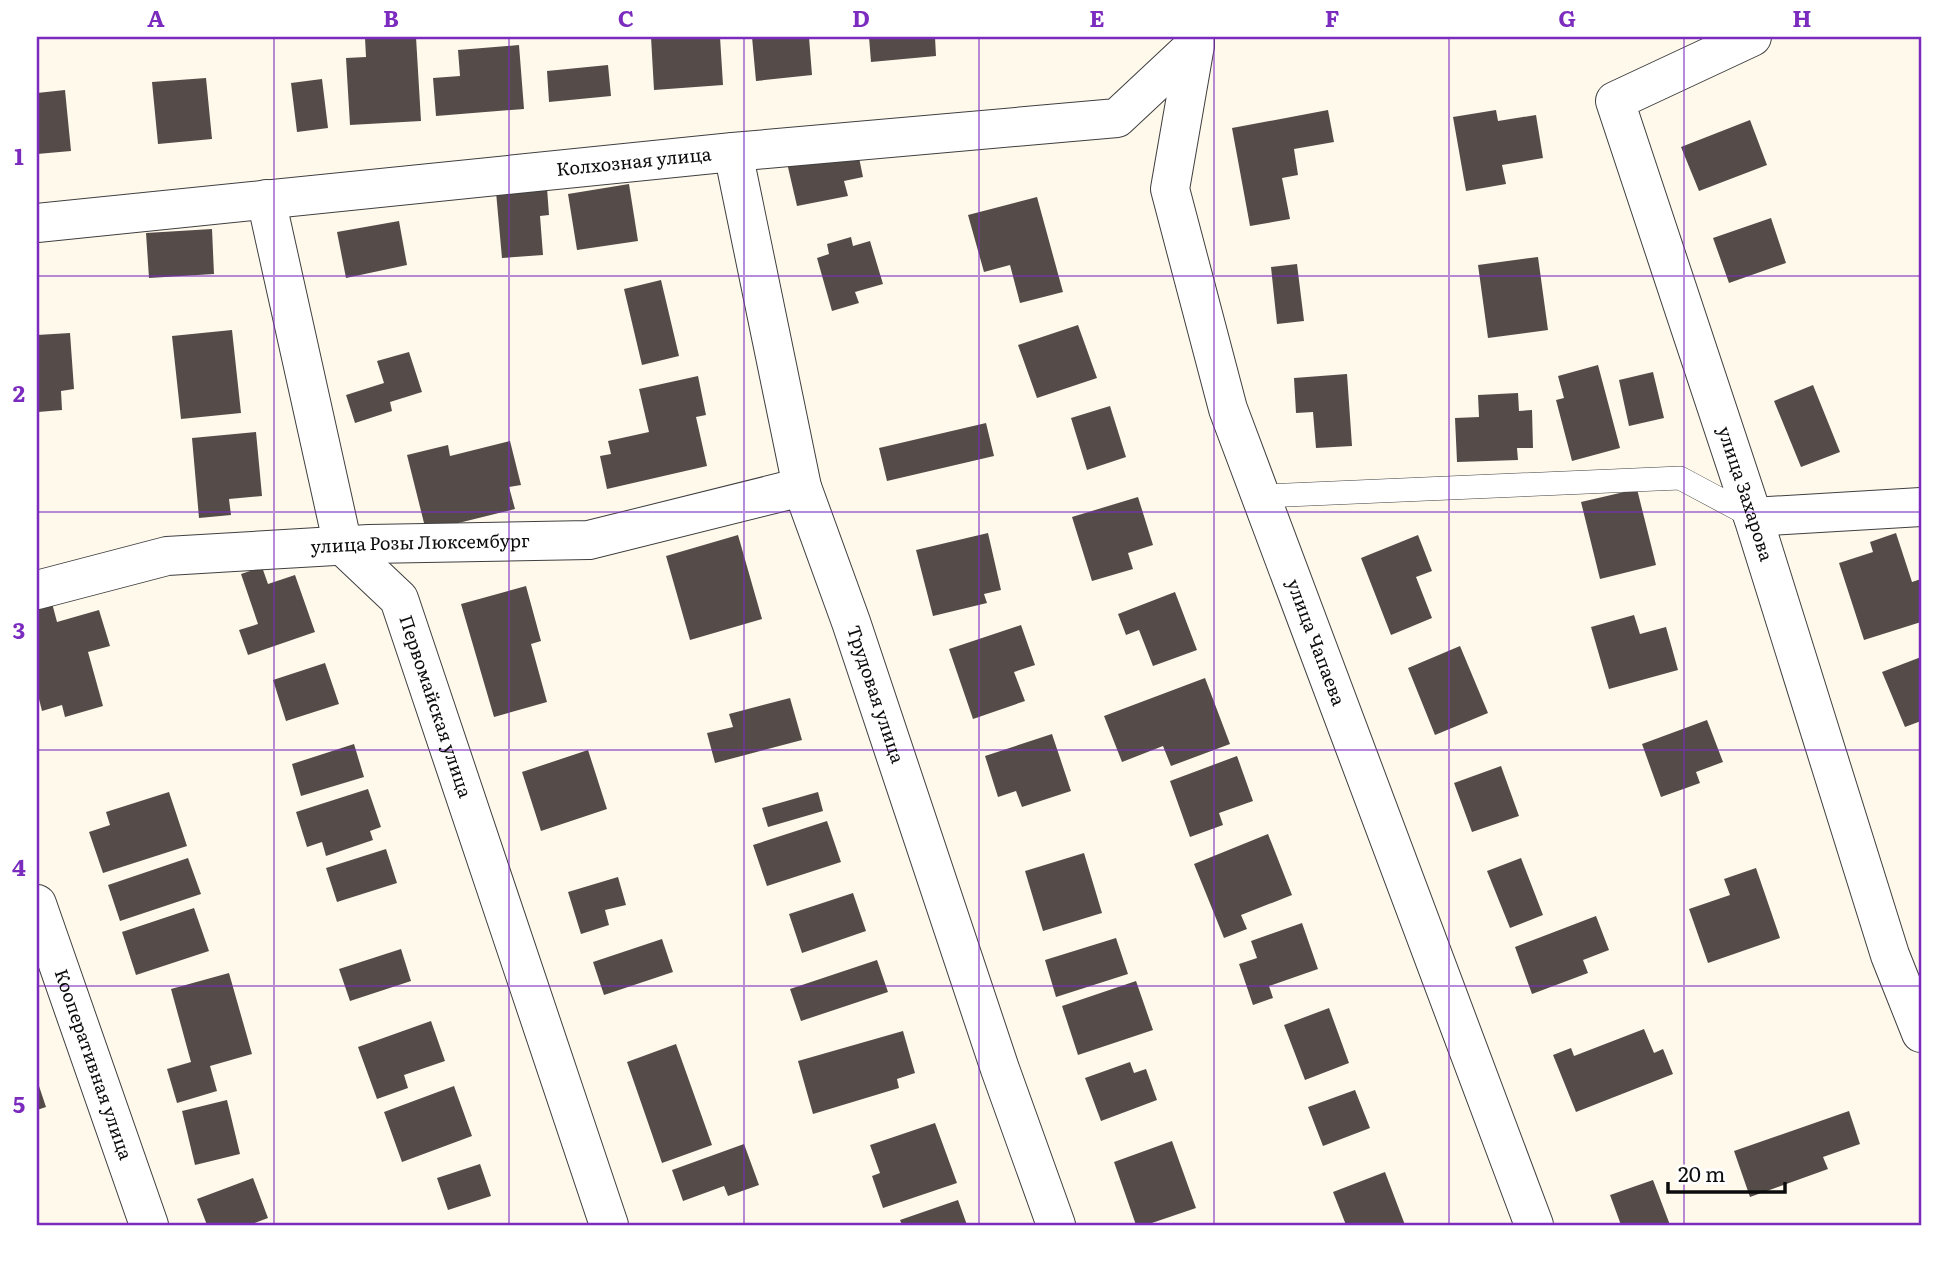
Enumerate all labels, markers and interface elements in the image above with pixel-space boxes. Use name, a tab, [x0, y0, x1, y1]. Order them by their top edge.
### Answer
text: A	[147, 0, 165, 34]
text: B	[383, 0, 399, 34]
text: C	[618, 0, 634, 34]
text: D	[852, 0, 870, 34]
text: E	[1089, 0, 1105, 34]
text: F	[1325, 0, 1340, 34]
text: G	[1558, 0, 1576, 34]
text: H	[1792, 0, 1812, 34]
text: 1	[14, 138, 24, 172]
street label: Колхозная улица	[555, 139, 713, 182]
text: 2	[13, 375, 25, 409]
street label: улица Захарова	[1712, 422, 1781, 564]
street label: улица Розы Люксембург	[310, 526, 530, 559]
street label: улица Чапаева	[1281, 575, 1353, 709]
street label: Первомайская улица	[393, 611, 480, 801]
text: 3	[13, 612, 25, 646]
street label: Трудовая улица	[841, 621, 912, 767]
text: 4	[12, 849, 26, 883]
street label: Кооперативная улица	[49, 965, 140, 1163]
text: 5	[13, 1086, 25, 1120]
scale bar	[1668, 1150, 1785, 1194]
text: 20 m	[1678, 1157, 1725, 1188]

